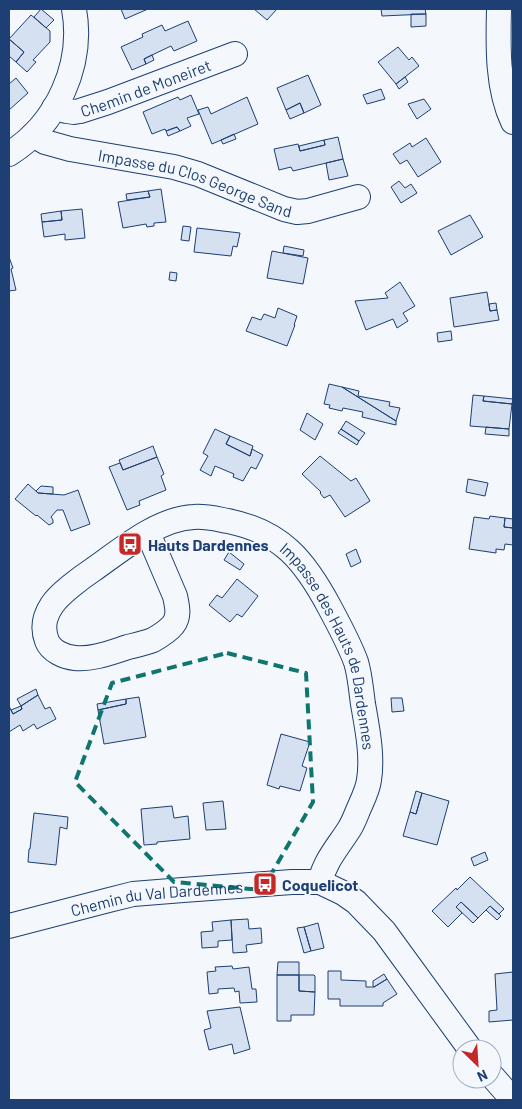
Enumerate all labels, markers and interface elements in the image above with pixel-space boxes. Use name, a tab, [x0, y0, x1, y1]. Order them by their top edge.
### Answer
street label: Chemin de Moneiret	[78, 55, 213, 120]
street label: Impasse du Clos George Sand	[97, 145, 294, 220]
bus stop icon: Hauts Dardennes	[117, 531, 143, 557]
place label: Hauts Dardennes	[148, 535, 269, 554]
street label: Impasse des Hauts de Dardennes	[277, 538, 379, 751]
bus stop icon: Coquelicot	[252, 871, 278, 897]
place label: Coquelicot	[282, 875, 358, 894]
street label: Chemin du Val Dardennes	[68, 876, 244, 919]
north arrow	[452, 1039, 502, 1089]
text: N	[475, 1067, 491, 1086]

